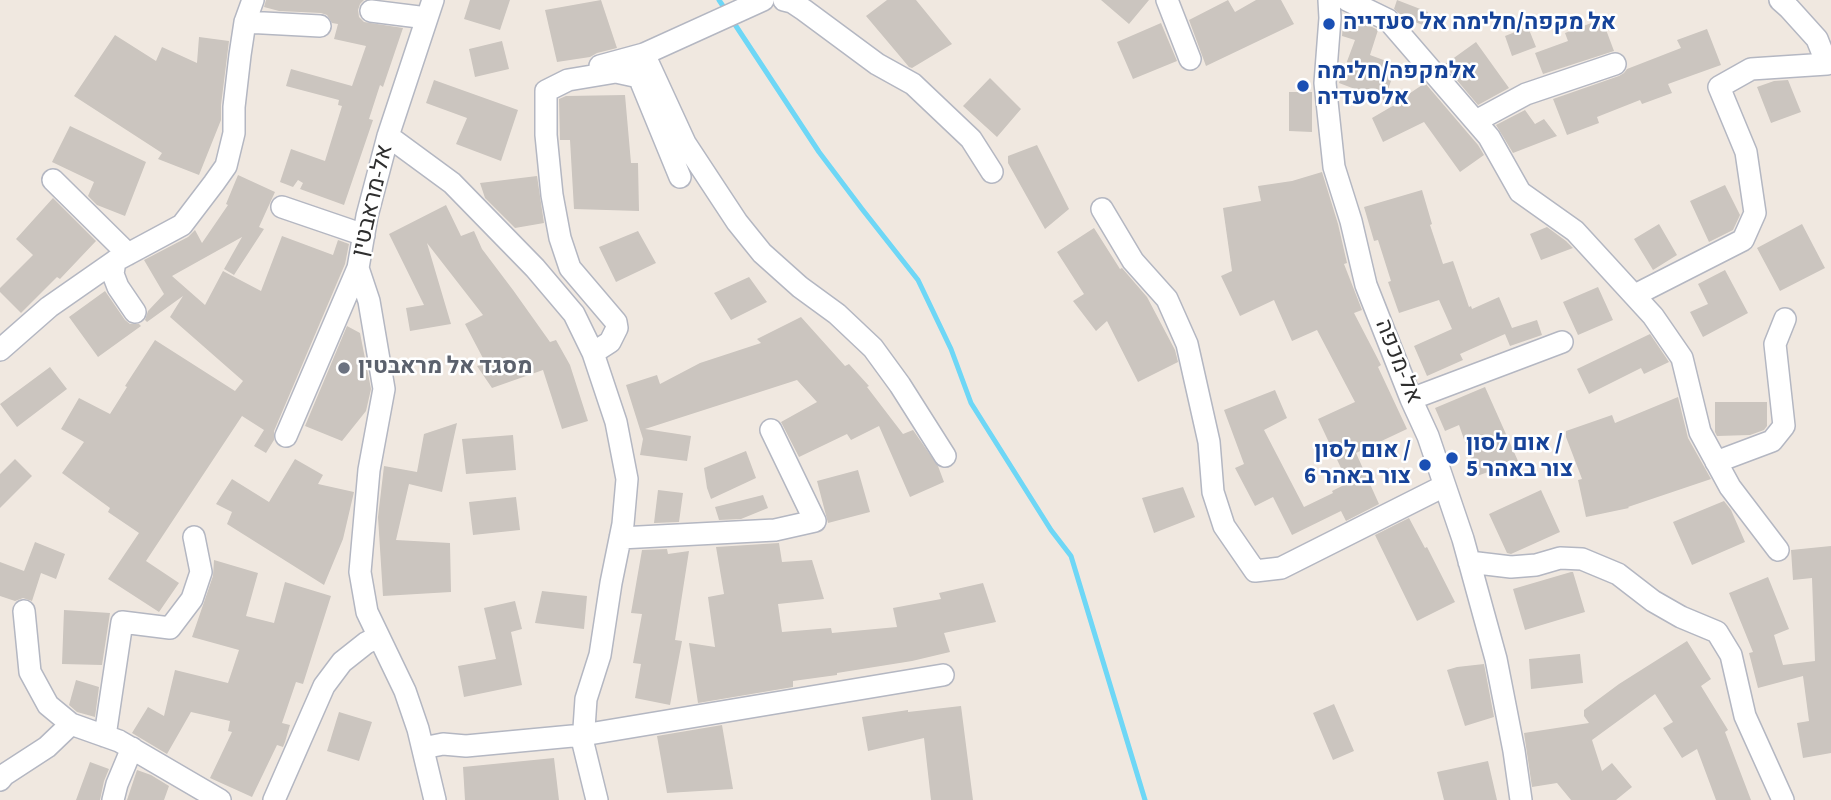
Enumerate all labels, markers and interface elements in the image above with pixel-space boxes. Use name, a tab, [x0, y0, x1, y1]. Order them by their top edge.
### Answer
place label: אל מקפה/חלימה אל סעדייה	[1343, 10, 1616, 38]
marker: אל מקפה/חלימה אל סעדייה	[1321, 16, 1337, 32]
place label: אלמקפה/חלימה אלסעדיה	[1317, 59, 1477, 113]
marker: אלמקפה/חלימה אלסעדיה	[1295, 78, 1311, 94]
street label: אל-מראבטין	[348, 142, 400, 260]
street label: אל-מכפה	[1368, 316, 1426, 408]
place label: מסגד אל מראבטין	[358, 354, 532, 382]
marker: מסגד אל מראבטין	[336, 360, 352, 376]
place label: אום לסון / צור באהר 5	[1466, 431, 1573, 485]
place label: אום לסון / צור באהר 6	[1304, 438, 1411, 492]
marker: אום לסון / צור באהר 5	[1444, 450, 1460, 466]
marker: אום לסון / צור באהר 6	[1417, 457, 1433, 473]

